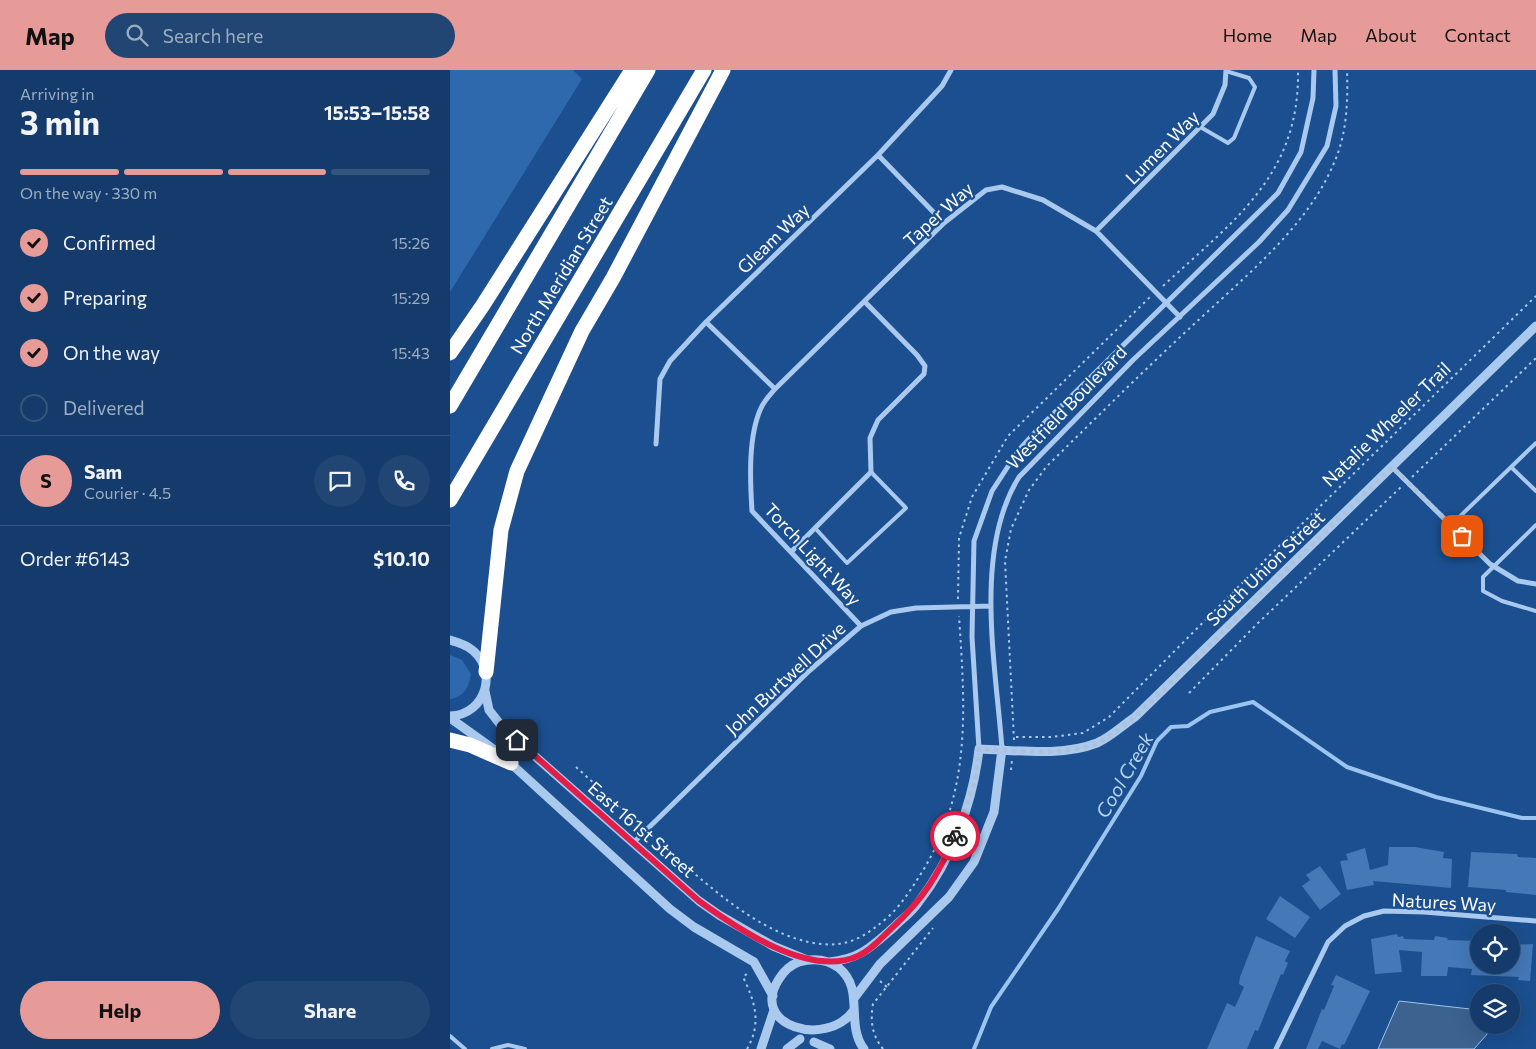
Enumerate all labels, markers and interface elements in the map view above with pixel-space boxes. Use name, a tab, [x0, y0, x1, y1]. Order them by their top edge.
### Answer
search box	[105, 13, 455, 58]
text: Map	[25, 21, 75, 50]
icon: search	[123, 21, 151, 49]
text: Search here	[163, 24, 263, 47]
text: Home	[1223, 24, 1272, 46]
text: Map	[1300, 24, 1337, 46]
text: About	[1365, 24, 1417, 46]
text: Contact	[1445, 24, 1511, 46]
text: Arriving in	[20, 84, 94, 103]
text: 15:53–15:58	[324, 101, 430, 124]
text: 3 min	[20, 102, 100, 142]
street label: Lumen Way	[1121, 106, 1203, 188]
street label: Taper Way	[899, 177, 977, 251]
text: On the way · 330 m	[20, 183, 157, 202]
street label: North Meridian Street	[505, 192, 617, 358]
street label: Gleam Way	[732, 198, 814, 278]
icon: check	[20, 229, 48, 257]
text: Confirmed	[63, 231, 156, 254]
text: 15:26	[392, 233, 430, 252]
icon: check	[20, 284, 48, 312]
text: Preparing	[63, 286, 147, 309]
text: 15:29	[392, 288, 430, 307]
icon: check	[20, 339, 48, 367]
street label: Westfield Boulevard	[1001, 340, 1131, 474]
text: On the way	[63, 341, 160, 364]
text: 15:43	[391, 343, 430, 362]
street label: Natalie Wheeler Trail	[1317, 357, 1455, 491]
text: Delivered	[63, 396, 144, 419]
button: chat	[314, 455, 366, 507]
button: phone	[378, 455, 430, 507]
text: Sam	[84, 460, 122, 483]
text: S	[40, 469, 52, 492]
text: Courier · 4.5	[84, 483, 171, 502]
street label: Torch Light Way	[760, 498, 866, 610]
street label: South Union Street	[1201, 506, 1329, 630]
pin	[1441, 515, 1483, 557]
icon: bag	[1448, 522, 1476, 550]
text: Order #6143	[20, 547, 130, 570]
text: $10.10	[373, 547, 430, 570]
street label: John Burtwell Drive	[720, 617, 850, 739]
pin	[496, 719, 538, 761]
icon: home	[503, 726, 531, 754]
water label: Cool Creek	[1090, 728, 1158, 822]
street label: East 161st Street	[584, 776, 700, 882]
courier	[930, 811, 980, 861]
icon: bike	[941, 822, 969, 850]
street label: Natures Way	[1391, 888, 1497, 916]
map controls	[1470, 924, 1520, 1034]
button: locate	[1470, 924, 1520, 974]
button: Help	[20, 981, 220, 1039]
button: Share	[230, 981, 430, 1039]
button: layers	[1470, 984, 1520, 1034]

